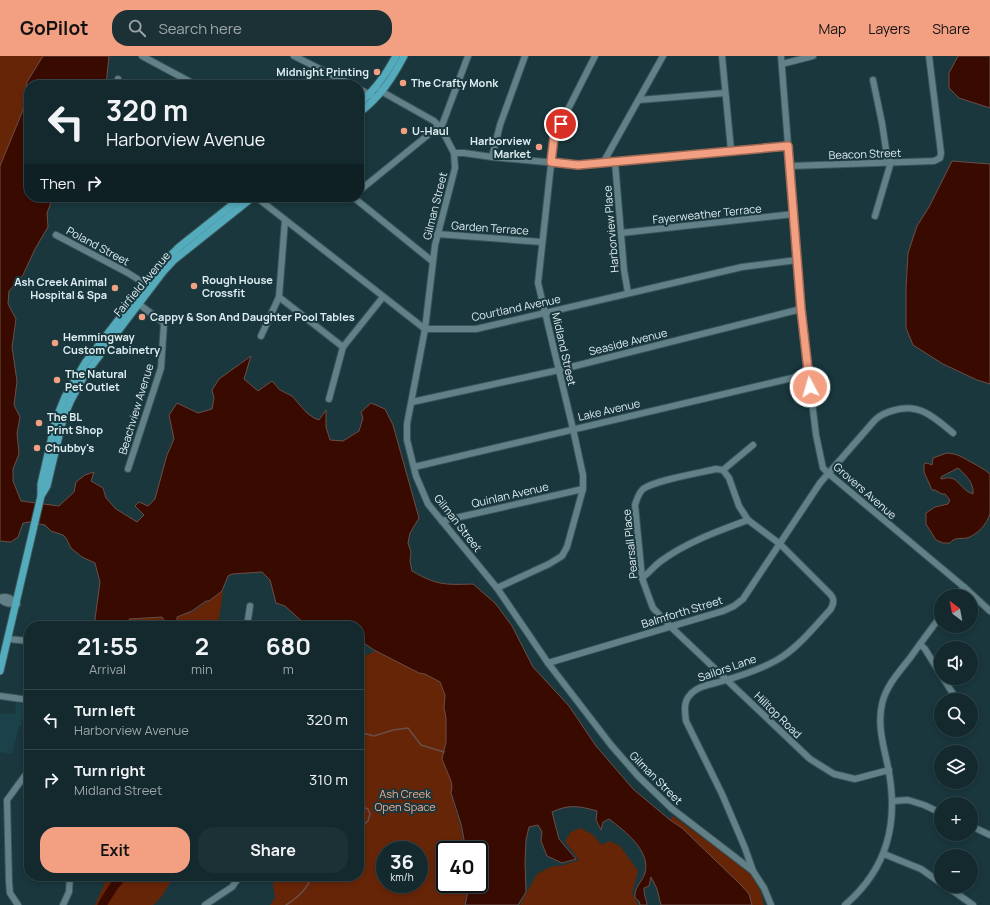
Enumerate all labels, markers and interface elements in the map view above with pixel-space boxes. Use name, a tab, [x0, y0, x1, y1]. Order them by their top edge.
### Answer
search box	[112, 10, 392, 46]
text: GoPilot	[20, 15, 88, 41]
icon: search	[126, 17, 148, 39]
text: Search here	[158, 18, 242, 39]
text: Map	[818, 19, 846, 38]
text: Layers	[868, 19, 910, 38]
text: Share	[932, 19, 970, 38]
place label: Midnight Printing	[276, 64, 369, 79]
marker: Midnight Printing	[372, 67, 382, 77]
place label: The Crafty Monk	[411, 75, 499, 90]
marker: The Crafty Monk	[398, 78, 408, 88]
text: 320 m	[106, 91, 188, 129]
icon: left	[40, 96, 92, 148]
pin	[544, 107, 578, 141]
icon: arrive	[550, 113, 572, 135]
place label: U-Haul	[412, 123, 449, 138]
marker: U-Haul	[399, 126, 409, 136]
text: Harborview Avenue	[106, 127, 265, 151]
place label: Harborview Market	[470, 133, 531, 161]
marker: Harborview Market	[534, 142, 544, 152]
street label: Beacon Street	[828, 145, 902, 162]
street label: Gilman Street	[419, 170, 450, 241]
icon: right	[83, 172, 105, 194]
text: Then	[40, 173, 75, 194]
street label: Harborview Place	[599, 184, 622, 273]
street label: Fayerweather Terrace	[652, 200, 763, 227]
street label: Garden Terrace	[451, 217, 530, 238]
street label: Poland Street	[64, 223, 132, 268]
street label: Fairfield Avenue	[110, 248, 173, 319]
place label: Rough House Crossfit	[202, 272, 273, 300]
place label: Ash Creek Animal Hospital & Spa	[14, 274, 107, 302]
marker: Rough House Crossfit	[189, 281, 199, 291]
marker: Ash Creek Animal Hospital & Spa	[110, 283, 120, 293]
street label: Courtland Avenue	[470, 291, 562, 324]
place label: Cappy & Son And Daughter Pool Tables	[150, 309, 355, 324]
street label: Midland Street	[549, 311, 580, 387]
marker: Cappy & Son And Daughter Pool Tables	[137, 312, 147, 322]
street label: Seaside Avenue	[587, 324, 669, 359]
place label: Hemmingway Custom Cabinetry	[63, 329, 161, 357]
marker: Hemmingway Custom Cabinetry	[50, 338, 60, 348]
street label: Beachview Avenue	[115, 361, 157, 456]
place label: The Natural Pet Outlet	[65, 366, 127, 394]
position arrow	[789, 366, 831, 408]
marker: The Natural Pet Outlet	[52, 375, 62, 385]
street label: Lake Avenue	[576, 395, 642, 424]
place label: The BL Print Shop	[47, 409, 103, 437]
marker: The BL Print Shop	[34, 418, 44, 428]
place label: Chubby's	[45, 440, 94, 455]
marker: Chubby's	[32, 443, 42, 453]
street label: Grovers Avenue	[831, 459, 901, 523]
street label: Quinlan Avenue	[470, 478, 550, 511]
street label: Gilman Street	[431, 491, 486, 555]
street label: Pearsall Place	[618, 508, 641, 579]
north arrow	[934, 589, 978, 633]
map controls	[934, 589, 978, 893]
street label: Balmforth Street	[639, 592, 724, 631]
text: 21:55	[77, 629, 138, 662]
text: 2	[195, 629, 209, 662]
text: 680	[266, 629, 311, 662]
button: sound	[934, 641, 978, 685]
street label: Sailors Lane	[696, 650, 759, 685]
text: Arrival	[89, 660, 126, 678]
text: min	[191, 660, 213, 678]
text: m	[283, 660, 294, 678]
street label: Hilltop Road	[751, 688, 805, 741]
button: search	[934, 693, 978, 737]
text: Turn left	[74, 700, 136, 721]
icon: left	[40, 709, 62, 731]
text: 320 m	[306, 709, 348, 730]
text: Harborview Avenue	[74, 721, 189, 739]
button: layers	[934, 745, 978, 789]
street label: Gilman Street	[627, 748, 686, 807]
text: Turn right	[74, 760, 145, 781]
icon: right	[40, 769, 62, 791]
text: 310 m	[309, 769, 348, 790]
text: Midland Street	[74, 781, 162, 799]
park label: Ash Creek Open Space	[374, 786, 436, 814]
button: +	[934, 797, 978, 841]
button: Exit	[40, 827, 190, 873]
button: Share	[198, 827, 348, 873]
speed limit sign: 40	[436, 841, 488, 893]
text: 36	[390, 848, 414, 875]
button: −	[934, 849, 978, 893]
text: km/h	[390, 870, 414, 884]

